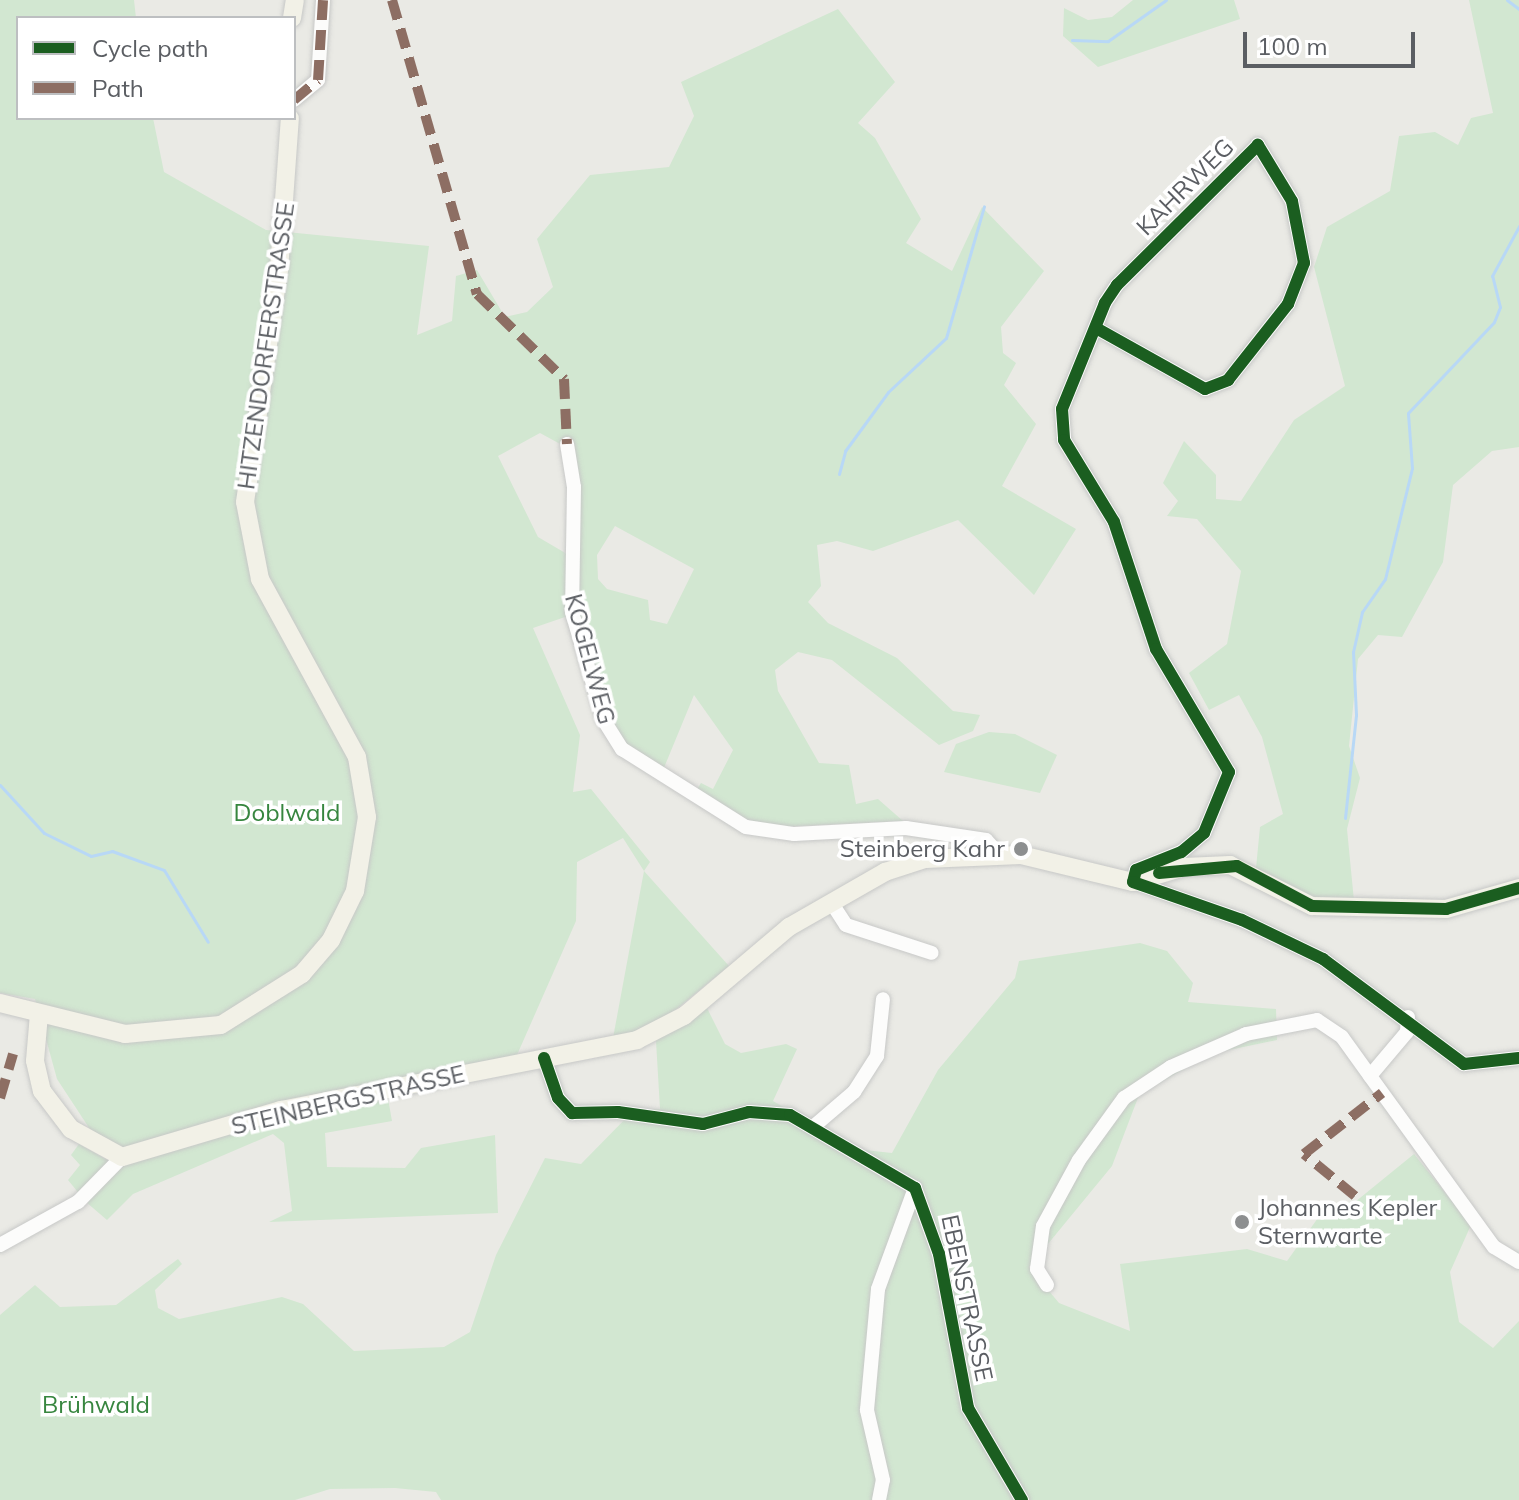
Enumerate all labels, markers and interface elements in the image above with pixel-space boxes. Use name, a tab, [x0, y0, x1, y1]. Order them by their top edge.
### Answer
legend	[16, 16, 296, 120]
scale bar	[1247, 16, 1419, 66]
text: 100 m	[1257, 31, 1328, 61]
text: Cycle path	[92, 33, 209, 63]
text: Path	[92, 73, 144, 103]
street label: KAHRWEG	[1131, 133, 1239, 241]
street label: HITZENDORFERSTRASSE	[232, 201, 300, 491]
street label: KOGELWEG	[559, 591, 621, 727]
park label: Doblwald	[234, 799, 340, 827]
place label: Steinberg Kahr	[840, 835, 1005, 863]
marker: Steinberg Kahr	[1012, 840, 1030, 858]
street label: STEINBERGSTRASSE	[228, 1059, 468, 1141]
place label: Johannes Kepler Sternwarte	[1258, 1194, 1437, 1250]
street label: EBENSTRASSE	[935, 1212, 999, 1384]
marker: Johannes Kepler Sternwarte	[1233, 1213, 1251, 1231]
park label: Brühwald	[42, 1391, 150, 1419]

